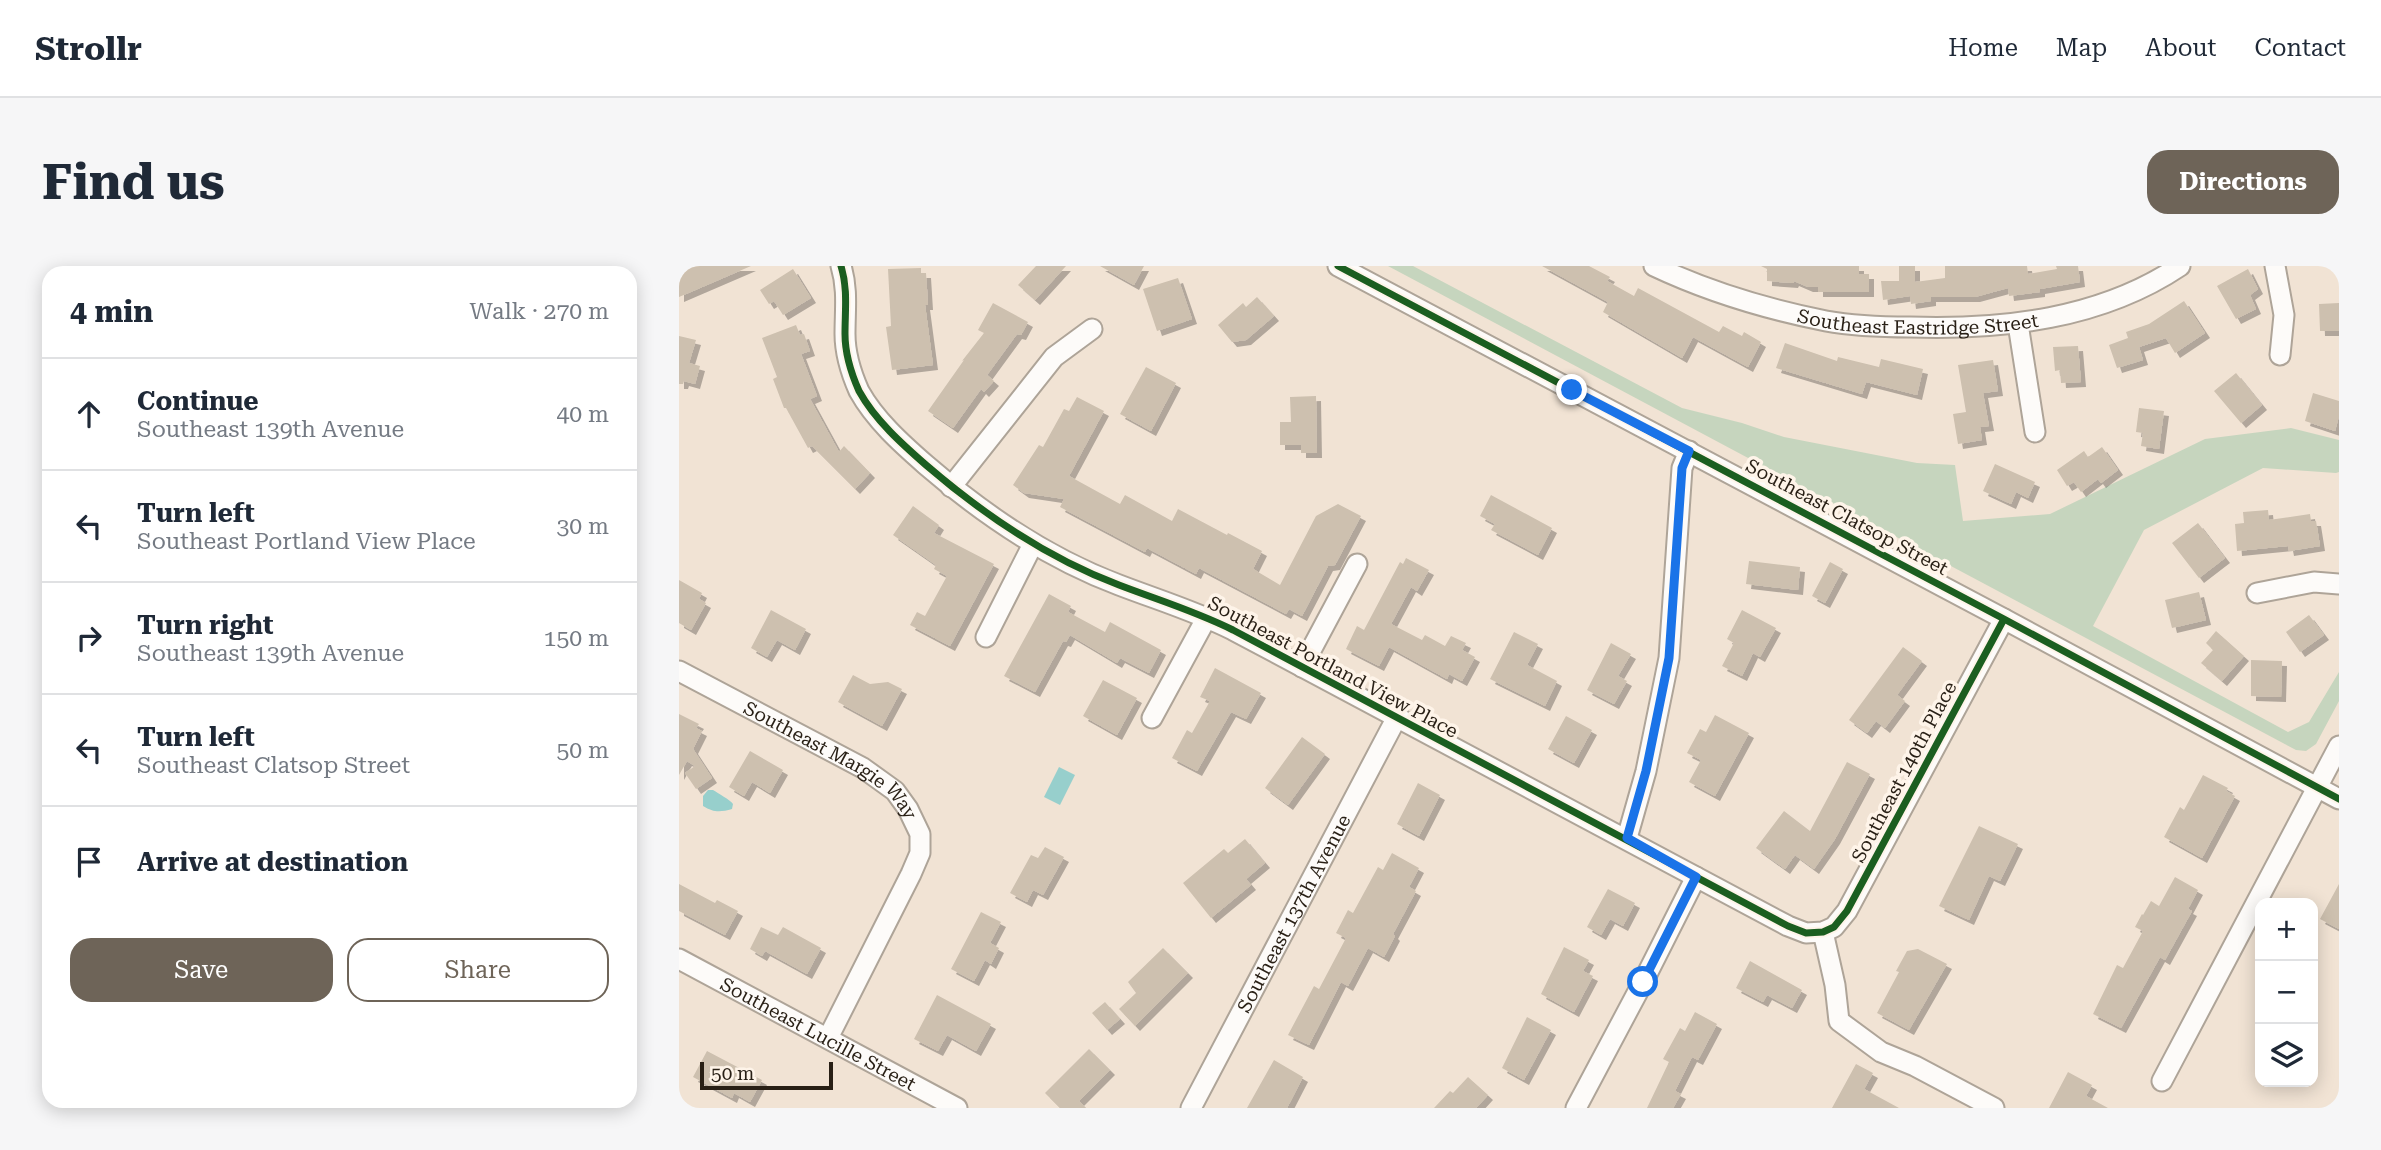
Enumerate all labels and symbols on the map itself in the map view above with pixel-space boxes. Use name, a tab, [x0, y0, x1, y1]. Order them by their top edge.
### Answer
street label: Southeast Eastridge Street	[1795, 304, 2040, 339]
route end	[1556, 374, 1587, 405]
street label: Southeast Clatsop Street	[1742, 454, 1952, 580]
street label: Southeast Portland View Place	[1204, 591, 1462, 743]
street label: Southeast 140th Place	[1846, 678, 1962, 866]
street label: Southeast Margie Way	[740, 696, 923, 823]
street label: Southeast 137th Avenue	[1232, 810, 1355, 1016]
route start	[1627, 966, 1658, 997]
street label: Southeast Lucille Street	[717, 972, 920, 1095]
scale bar	[700, 1059, 833, 1091]

